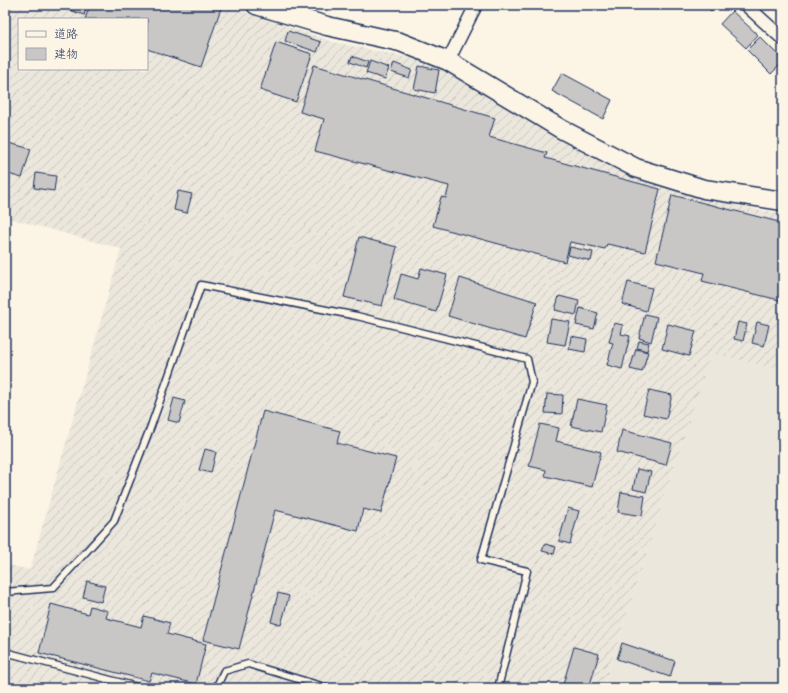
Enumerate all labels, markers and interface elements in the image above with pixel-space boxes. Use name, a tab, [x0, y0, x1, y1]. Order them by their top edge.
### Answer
legend	[18, 18, 148, 70]
text: 道路	[54, 27, 78, 42]
text: 建物	[54, 47, 78, 62]

